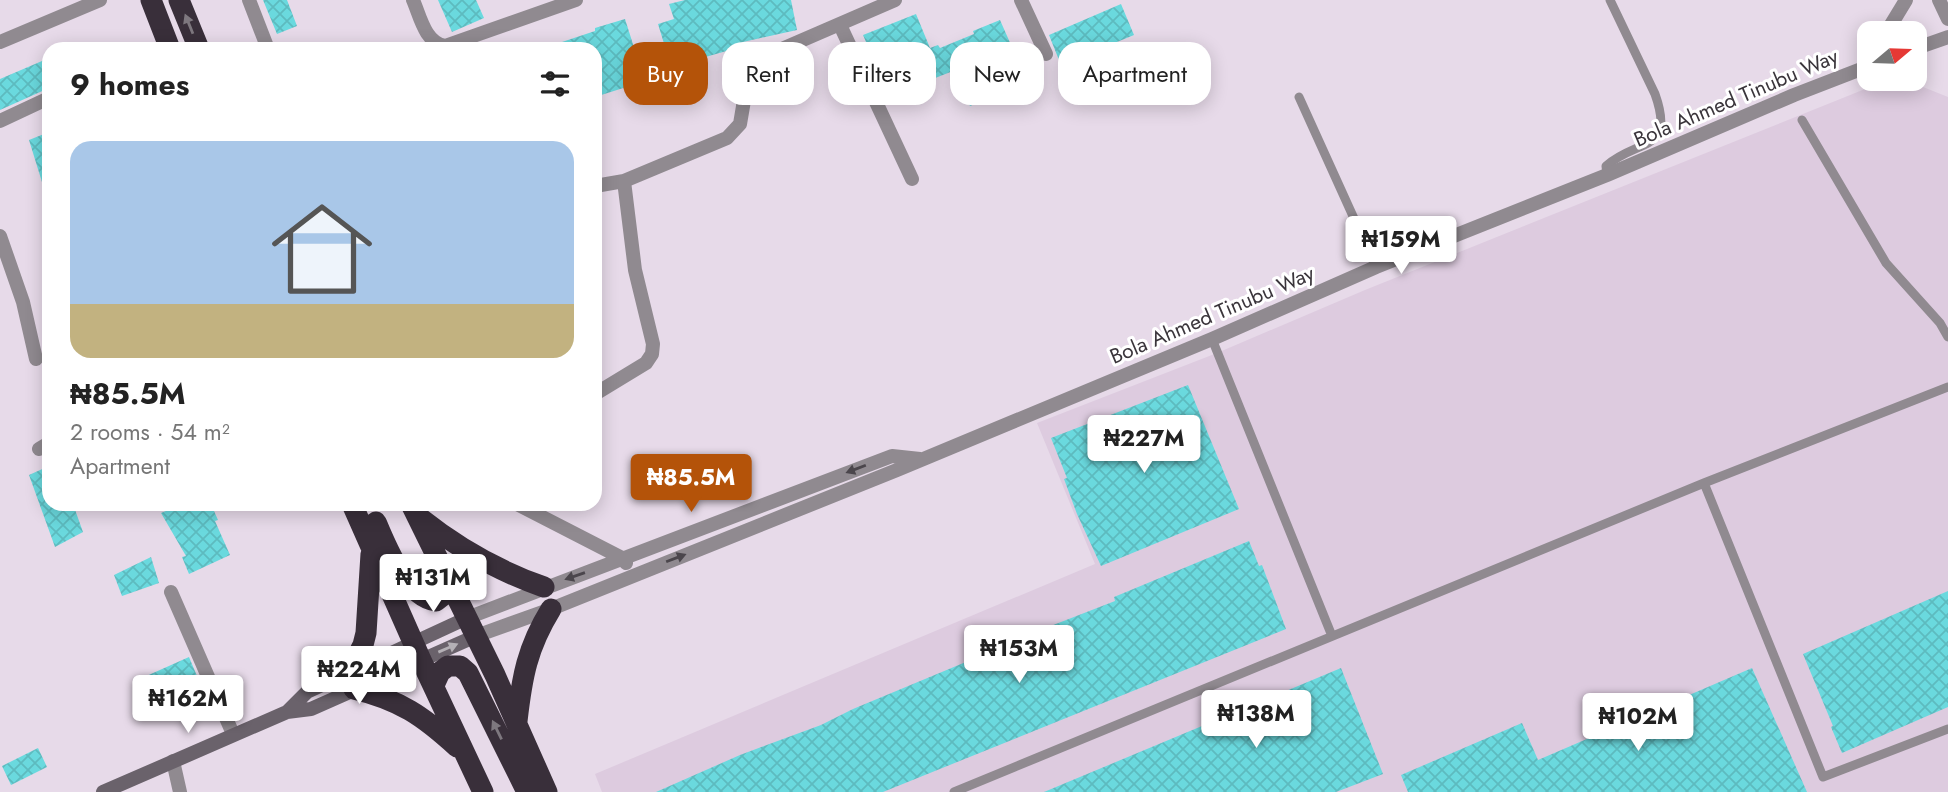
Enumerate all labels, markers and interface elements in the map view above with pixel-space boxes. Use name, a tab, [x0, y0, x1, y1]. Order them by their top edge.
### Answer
one-way arrow	[183, 14, 194, 35]
north arrow	[1857, 21, 1927, 91]
map controls	[1857, 21, 1927, 91]
street label: Bola Ahmed Tinubu Way	[1629, 41, 1843, 155]
chip: Buy	[623, 42, 708, 105]
chip: Rent	[722, 42, 814, 105]
chip: Filters	[828, 42, 936, 105]
chip: New	[950, 42, 1044, 105]
chip: Apartment	[1058, 42, 1211, 105]
text: 9 homes	[70, 63, 189, 106]
icon: filters	[536, 65, 574, 103]
icon: home	[259, 186, 385, 312]
pin: ₦159M	[1352, 216, 1450, 276]
text: ₦159M	[1361, 222, 1441, 256]
street label: Bola Ahmed Tinubu Way	[1105, 258, 1319, 372]
text: ₦85.5M	[70, 372, 186, 415]
text: 2 rooms · 54 m²	[70, 415, 230, 449]
pin: ₦227M	[1095, 416, 1193, 475]
text: ₦227M	[1103, 421, 1185, 455]
text: Apartment	[70, 449, 170, 483]
pin: ₦85.5M	[634, 454, 748, 514]
text: ₦85.5M	[647, 460, 735, 494]
one-way arrow	[846, 464, 867, 475]
one-way arrow	[666, 552, 687, 563]
pin: ₦131M	[384, 554, 482, 614]
text: ₦131M	[396, 560, 470, 594]
one-way arrow	[565, 571, 586, 582]
pin: ₦153M	[970, 626, 1068, 685]
text: ₦153M	[980, 631, 1058, 665]
one-way arrow	[438, 642, 459, 653]
pin: ₦224M	[310, 646, 408, 706]
text: ₦224M	[317, 652, 401, 686]
pin: ₦162M	[139, 676, 237, 735]
text: ₦162M	[148, 681, 228, 715]
pin: ₦138M	[1207, 690, 1305, 750]
pin: ₦102M	[1589, 694, 1687, 753]
text: ₦138M	[1217, 696, 1295, 730]
text: ₦102M	[1598, 699, 1678, 733]
one-way arrow	[492, 720, 503, 740]

